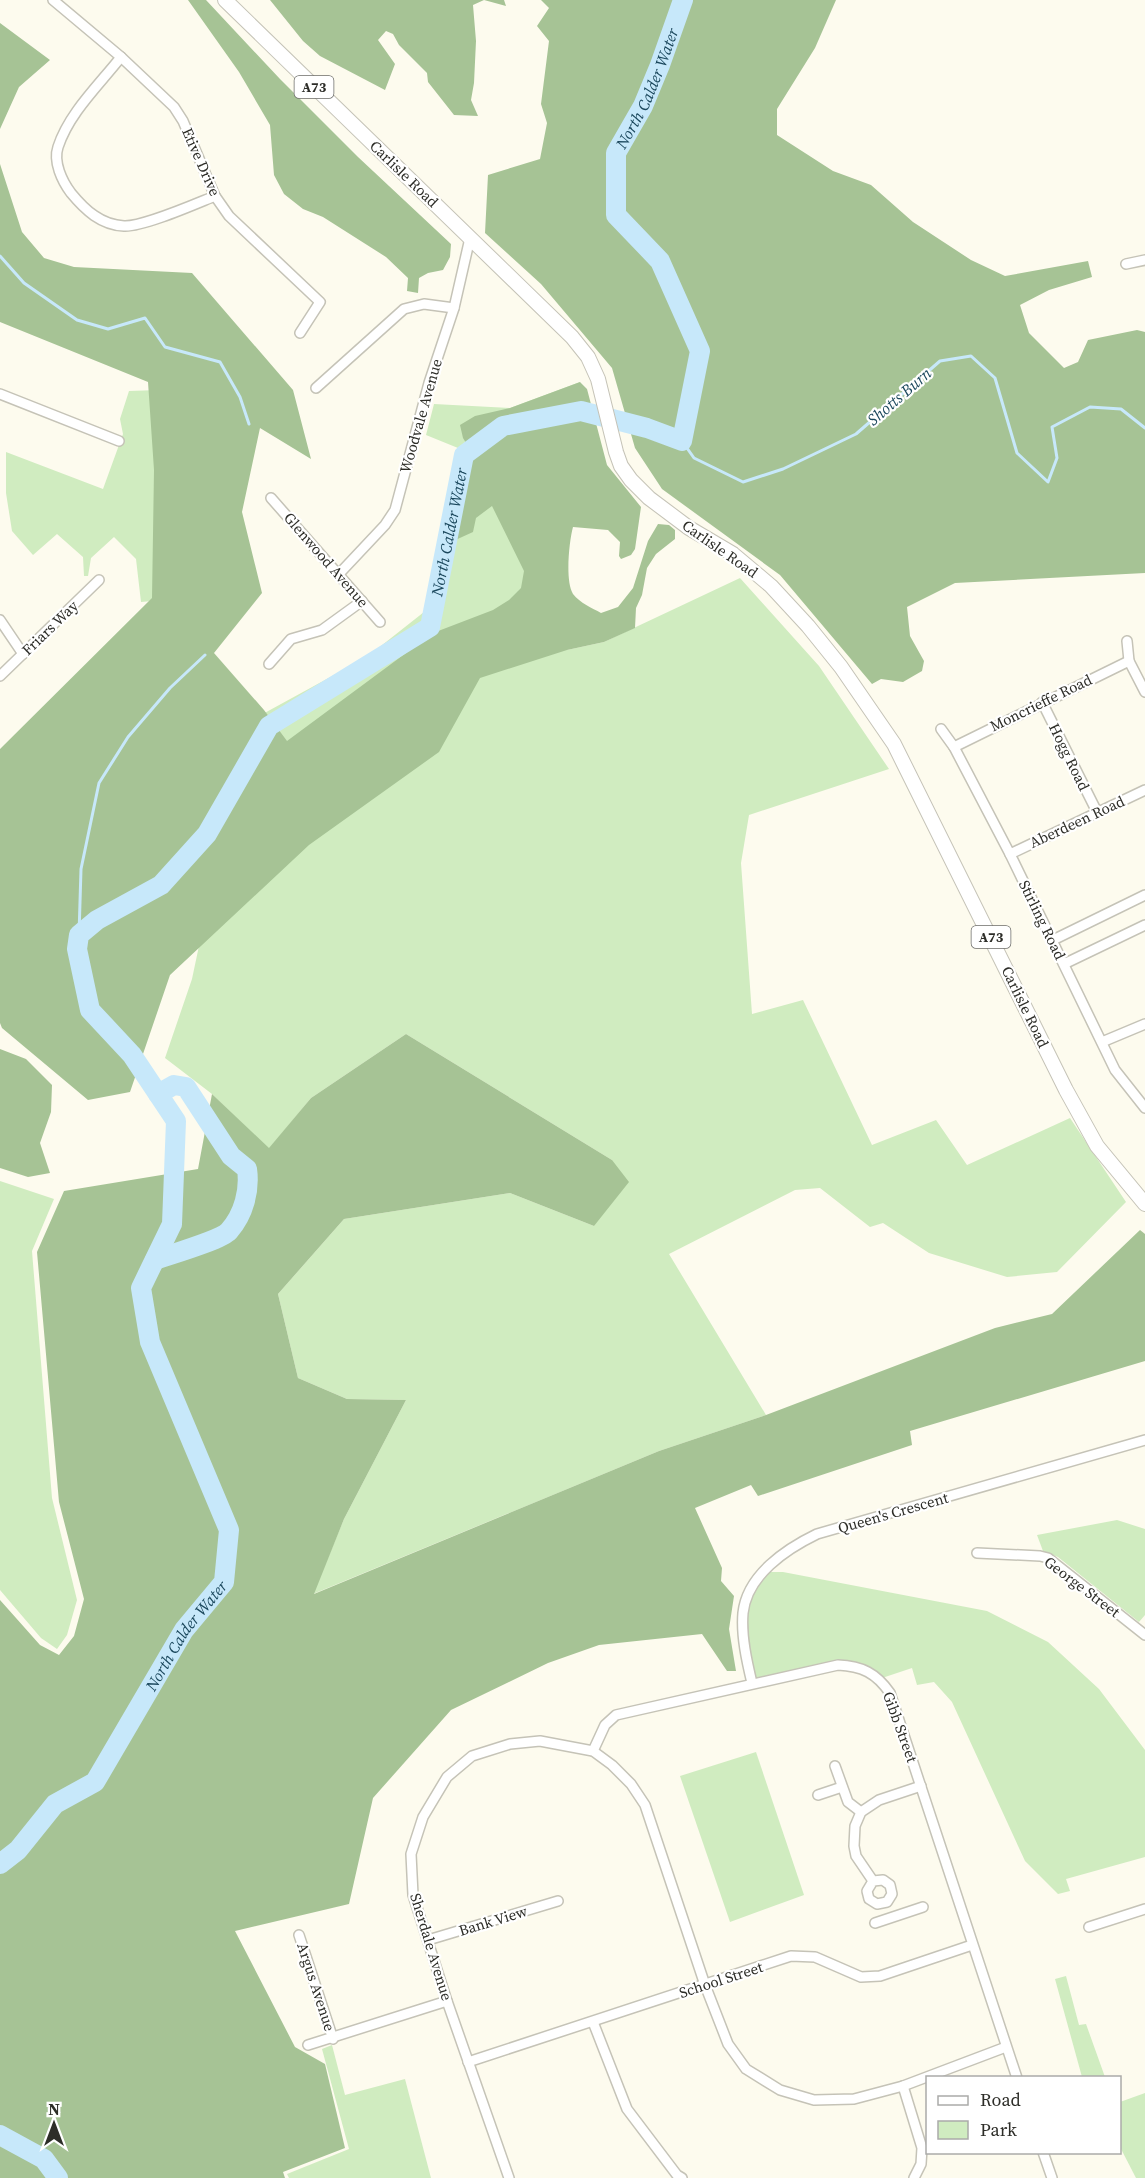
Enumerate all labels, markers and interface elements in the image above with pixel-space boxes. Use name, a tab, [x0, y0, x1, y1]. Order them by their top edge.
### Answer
water label: North Calder Water	[609, 24, 683, 153]
road number: A73	[294, 76, 334, 98]
street label: Etive Drive	[177, 124, 226, 200]
street label: Carlisle Road	[365, 135, 444, 212]
street label: Woodvale Avenue	[394, 356, 447, 475]
water label: Shotts Burn	[862, 362, 936, 430]
water label: North Calder Water	[425, 465, 472, 599]
street label: Glenwood Avenue	[279, 508, 374, 612]
street label: Carlisle Road	[678, 515, 763, 583]
street label: Friars Way	[17, 595, 83, 660]
street label: Moncrieffe Road	[986, 669, 1096, 736]
street label: Hogg Road	[1044, 720, 1095, 794]
street label: Aberdeen Road	[1026, 790, 1128, 853]
street label: Stirling Road	[1014, 876, 1071, 964]
road number: A73	[972, 926, 1010, 948]
street label: Carlisle Road	[997, 963, 1054, 1051]
street label: Queen's Crescent	[835, 1487, 951, 1538]
street label: George Street	[1040, 1551, 1125, 1622]
water label: North Calder Water	[139, 1575, 232, 1696]
street label: Gibb Street	[878, 1688, 923, 1765]
street label: Sherdale Avenue	[405, 1891, 458, 2003]
street label: Bank View	[456, 1900, 530, 1941]
street label: Argus Avenue	[292, 1940, 341, 2034]
street label: School Street	[676, 1956, 766, 2003]
legend	[926, 2076, 1121, 2154]
text: Road	[980, 2087, 1021, 2112]
north arrow	[24, 2094, 84, 2154]
text: N	[48, 2098, 60, 2120]
text: Park	[980, 2117, 1017, 2142]

